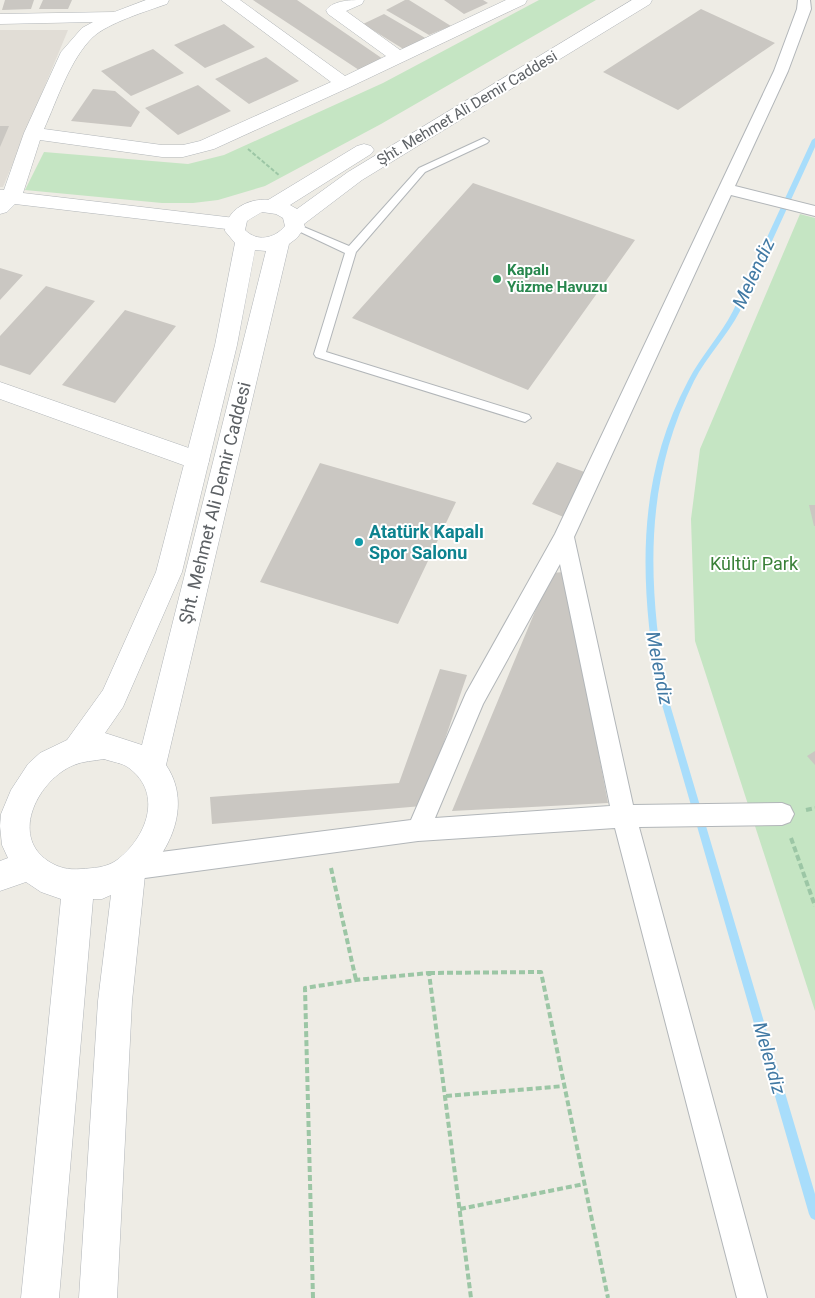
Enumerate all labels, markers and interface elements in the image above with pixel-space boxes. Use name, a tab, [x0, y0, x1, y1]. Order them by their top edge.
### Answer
street label: Şht. Mehmet Ali Demir Caddesi	[374, 47, 560, 169]
water label: Melendiz	[727, 234, 780, 312]
place label: Kapalı Yüzme Havuzu	[507, 261, 607, 296]
marker: Kapalı Yüzme Havuzu	[491, 273, 503, 285]
street label: Şht. Mehmet Ali Demir Caddesi	[174, 380, 255, 626]
place label: Atatürk Kapalı Spor Salonu	[369, 521, 484, 563]
marker: Atatürk Kapalı Spor Salonu	[353, 536, 365, 548]
park label: Kültür Park	[710, 553, 799, 574]
water label: Melendiz	[641, 629, 678, 708]
water label: Melendiz	[748, 1019, 791, 1098]

